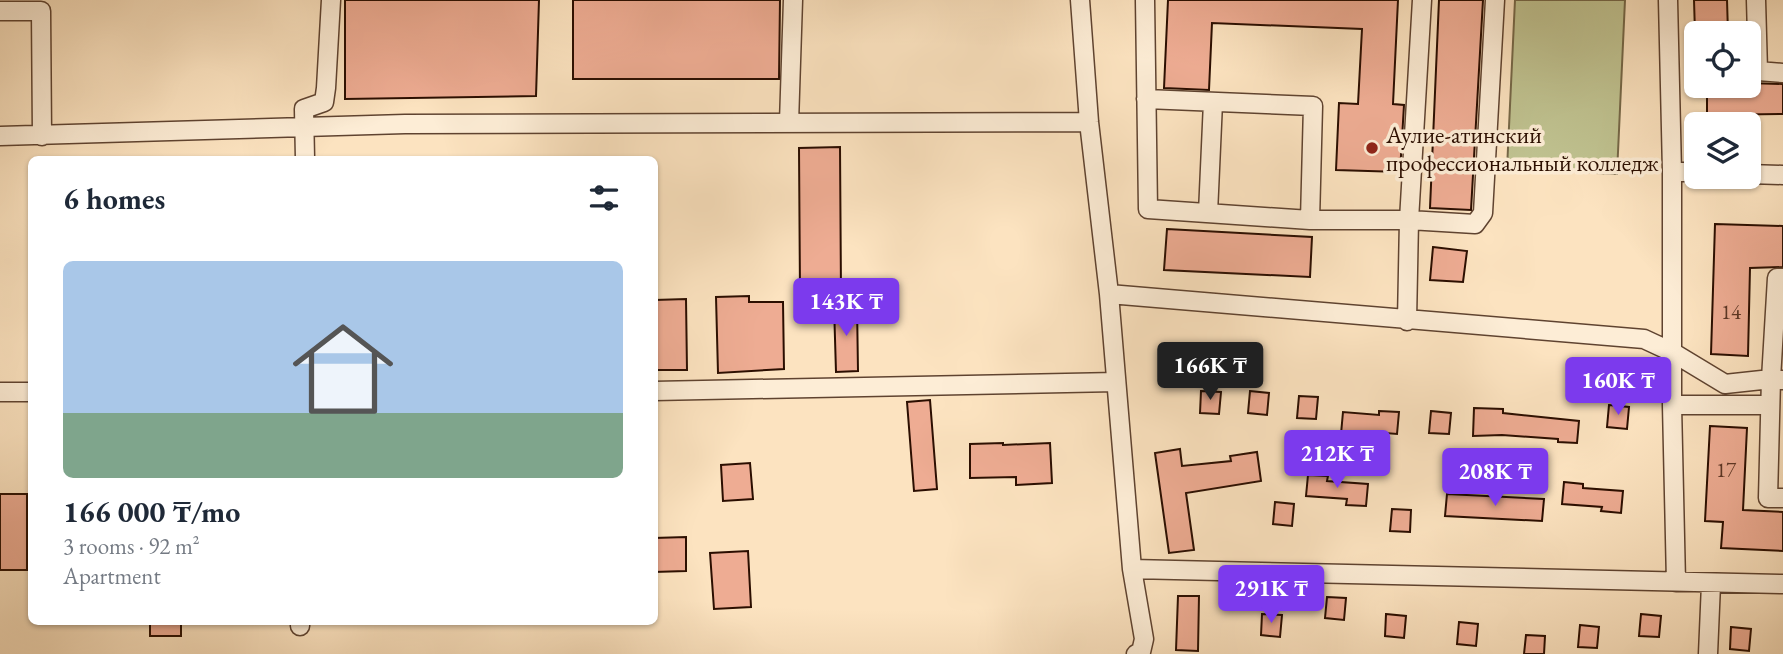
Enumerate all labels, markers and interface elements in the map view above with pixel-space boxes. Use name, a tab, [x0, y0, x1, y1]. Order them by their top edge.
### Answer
map controls	[1684, 21, 1761, 189]
button: locate	[1684, 21, 1761, 98]
button: layers	[1684, 112, 1761, 189]
place label: Аулие-атинский профессиональный колледж	[1385, 119, 1659, 178]
marker: Аулие-атинский профессиональный колледж	[1364, 140, 1380, 156]
text: 6 homes	[63, 179, 165, 218]
icon: filters	[585, 179, 623, 217]
pin: 143K ₸	[789, 278, 903, 338]
text: 143K ₸	[809, 286, 883, 316]
house number: 14	[1721, 298, 1742, 325]
icon: home	[280, 306, 406, 432]
pin: 166K ₸	[1153, 342, 1267, 402]
text: 166K ₸	[1173, 350, 1247, 380]
pin: 160K ₸	[1561, 358, 1675, 417]
text: 160K ₸	[1581, 365, 1655, 395]
pin: 212K ₸	[1280, 430, 1394, 490]
text: 212K ₸	[1300, 438, 1374, 468]
pin: 208K ₸	[1438, 448, 1552, 508]
text: 208K ₸	[1458, 456, 1532, 486]
house number: 17	[1716, 456, 1737, 483]
text: 166 000 ₸/mo	[63, 492, 240, 531]
text: 3 rooms · 92 m²	[63, 531, 200, 561]
text: Apartment	[63, 561, 161, 591]
pin: 291K ₸	[1214, 566, 1328, 625]
text: 291K ₸	[1234, 573, 1308, 603]

